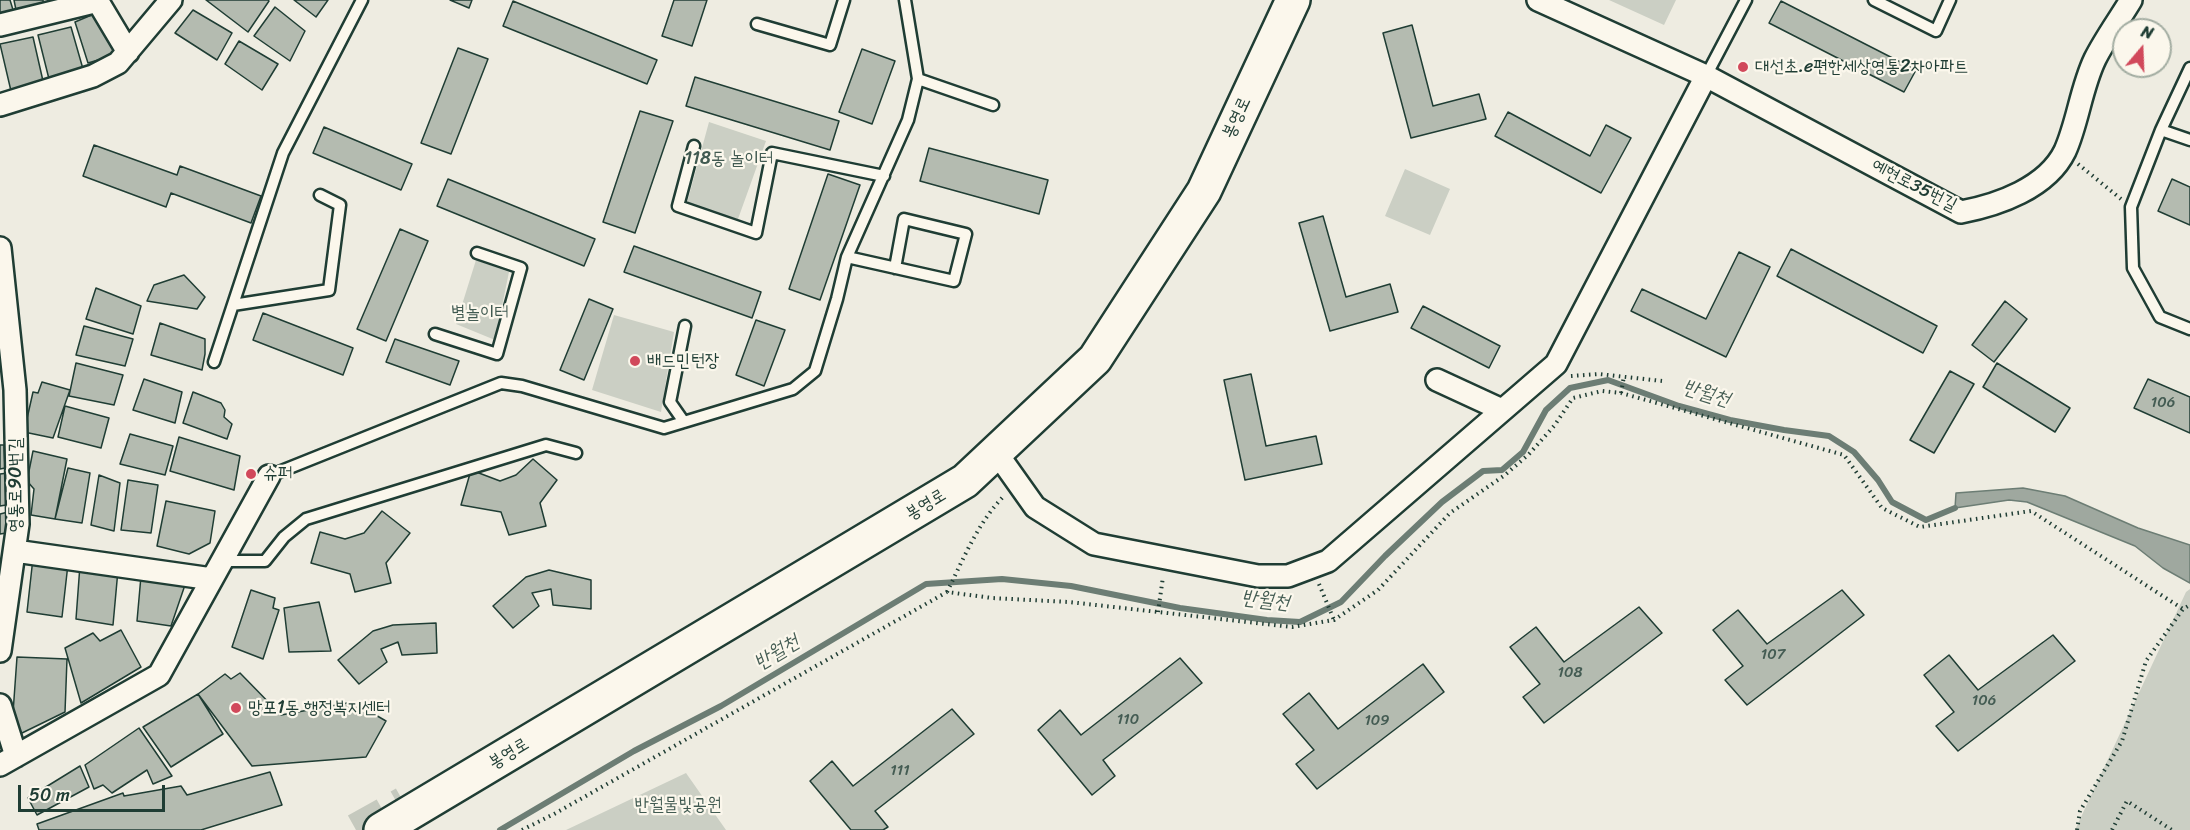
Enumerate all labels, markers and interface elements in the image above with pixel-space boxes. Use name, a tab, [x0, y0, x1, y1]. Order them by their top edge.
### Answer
text: N	[2137, 17, 2157, 48]
north arrow	[2112, 18, 2172, 78]
place label: 대선초.e편한세상영통2차아파트	[1755, 56, 1968, 78]
marker: 대선초.e편한세상영통2차아파트	[1736, 60, 1750, 74]
street label: 봉영로	[1218, 94, 1256, 142]
park label: 118동 놀이터	[685, 148, 773, 170]
street label: 예현로35번길	[1868, 155, 1960, 217]
park label: 별놀이터	[451, 302, 509, 324]
place label: 배드민턴장	[647, 350, 719, 372]
marker: 배드민턴장	[628, 354, 642, 368]
water label: 반월천	[1679, 375, 1733, 413]
house number: 106	[2151, 394, 2175, 412]
street label: 영통로90번길	[5, 438, 27, 532]
place label: 슈퍼	[263, 463, 292, 485]
marker: 슈퍼	[244, 467, 258, 481]
street label: 봉영로	[902, 485, 950, 525]
water label: 반월천	[1240, 586, 1290, 616]
water label: 반월천	[750, 630, 804, 676]
house number: 107	[1761, 646, 1785, 664]
house number: 108	[1558, 664, 1582, 682]
house number: 106	[1972, 692, 1996, 710]
place label: 망포1동 행정복지센터	[248, 697, 391, 719]
marker: 망포1동 행정복지센터	[229, 701, 243, 715]
house number: 110	[1117, 711, 1139, 729]
house number: 109	[1364, 712, 1390, 730]
street label: 봉영로	[485, 734, 533, 774]
house number: 111	[890, 762, 910, 780]
scale bar	[21, 773, 168, 811]
text: 50 m	[29, 779, 70, 811]
park label: 반월물빛공원	[635, 794, 721, 816]

